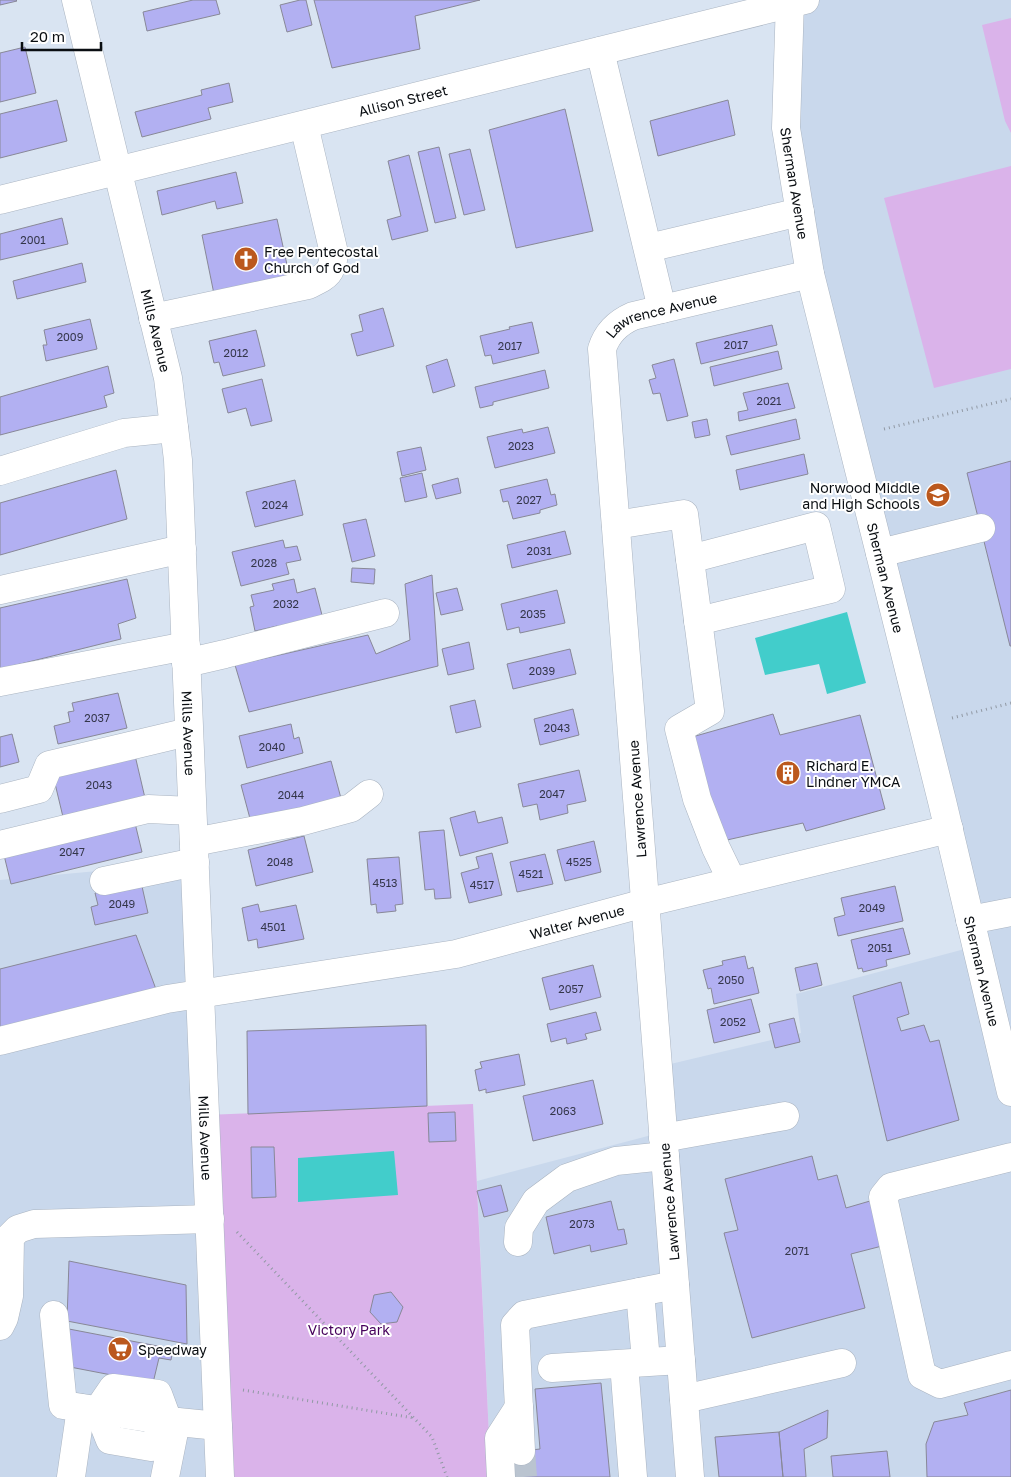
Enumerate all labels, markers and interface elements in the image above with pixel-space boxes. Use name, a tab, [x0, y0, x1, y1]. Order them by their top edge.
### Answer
scale bar	[22, 20, 101, 52]
text: 20 m	[30, 27, 65, 45]
street label: Allison Street	[356, 81, 449, 119]
street label: Sherman Avenue	[778, 126, 813, 240]
house number: 2001	[20, 233, 46, 246]
place label: Free Pentecostal Church of God	[264, 243, 378, 276]
church icon: Free Pentecostal Church of God	[233, 246, 259, 272]
street label: Mills Avenue	[138, 287, 175, 374]
street label: Lawrence Avenue	[601, 288, 718, 341]
house number: 2009	[57, 330, 83, 343]
house number: 2017	[724, 338, 748, 351]
house number: 2017	[498, 339, 522, 352]
house number: 2012	[224, 346, 248, 359]
house number: 2021	[757, 394, 781, 407]
house number: 2023	[508, 439, 534, 452]
place label: Norwood Middle and High Schools	[802, 479, 920, 512]
school or university icon: Norwood Middle and High Schools	[925, 482, 951, 508]
house number: 2027	[516, 493, 542, 506]
house number: 2024	[262, 498, 288, 511]
street label: Sherman Avenue	[864, 521, 908, 635]
house number: 2031	[527, 544, 551, 557]
house number: 2028	[251, 556, 277, 569]
house number: 2032	[273, 597, 299, 610]
house number: 2035	[520, 607, 546, 620]
house number: 2039	[529, 664, 555, 677]
street label: Mills Avenue	[179, 690, 200, 776]
house number: 2037	[84, 711, 110, 724]
house number: 2043	[544, 721, 570, 734]
house number: 2040	[259, 740, 286, 753]
street label: Lawrence Avenue	[624, 740, 650, 858]
place label: Richard E. Lindner YMCA	[806, 757, 901, 790]
building icon: Richard E. Lindner YMCA	[775, 760, 801, 786]
house number: 2043	[86, 778, 112, 791]
house number: 2047	[539, 787, 565, 800]
house number: 2044	[278, 788, 305, 801]
house number: 2047	[59, 845, 85, 858]
house number: 2048	[267, 855, 294, 868]
house number: 4525	[566, 855, 592, 868]
house number: 4521	[519, 867, 543, 880]
house number: 4513	[373, 876, 397, 889]
house number: 4517	[470, 878, 494, 891]
house number: 2049	[109, 897, 135, 910]
street label: Walter Avenue	[528, 900, 626, 942]
house number: 2049	[859, 901, 885, 914]
street label: Sherman Avenue	[961, 914, 1004, 1028]
house number: 4501	[260, 920, 286, 933]
house number: 2051	[868, 941, 892, 954]
house number: 2050	[718, 973, 744, 986]
house number: 2057	[558, 982, 584, 995]
house number: 2052	[720, 1015, 746, 1028]
street label: Mills Avenue	[196, 1095, 216, 1181]
house number: 2063	[550, 1104, 576, 1117]
street label: Lawrence Avenue	[655, 1143, 683, 1261]
house number: 2073	[569, 1217, 595, 1230]
house number: 2071	[785, 1244, 809, 1257]
park label: Victory Park	[308, 1321, 390, 1338]
supermarket icon: Speedway	[107, 1336, 133, 1362]
place label: Speedway	[138, 1341, 207, 1358]

